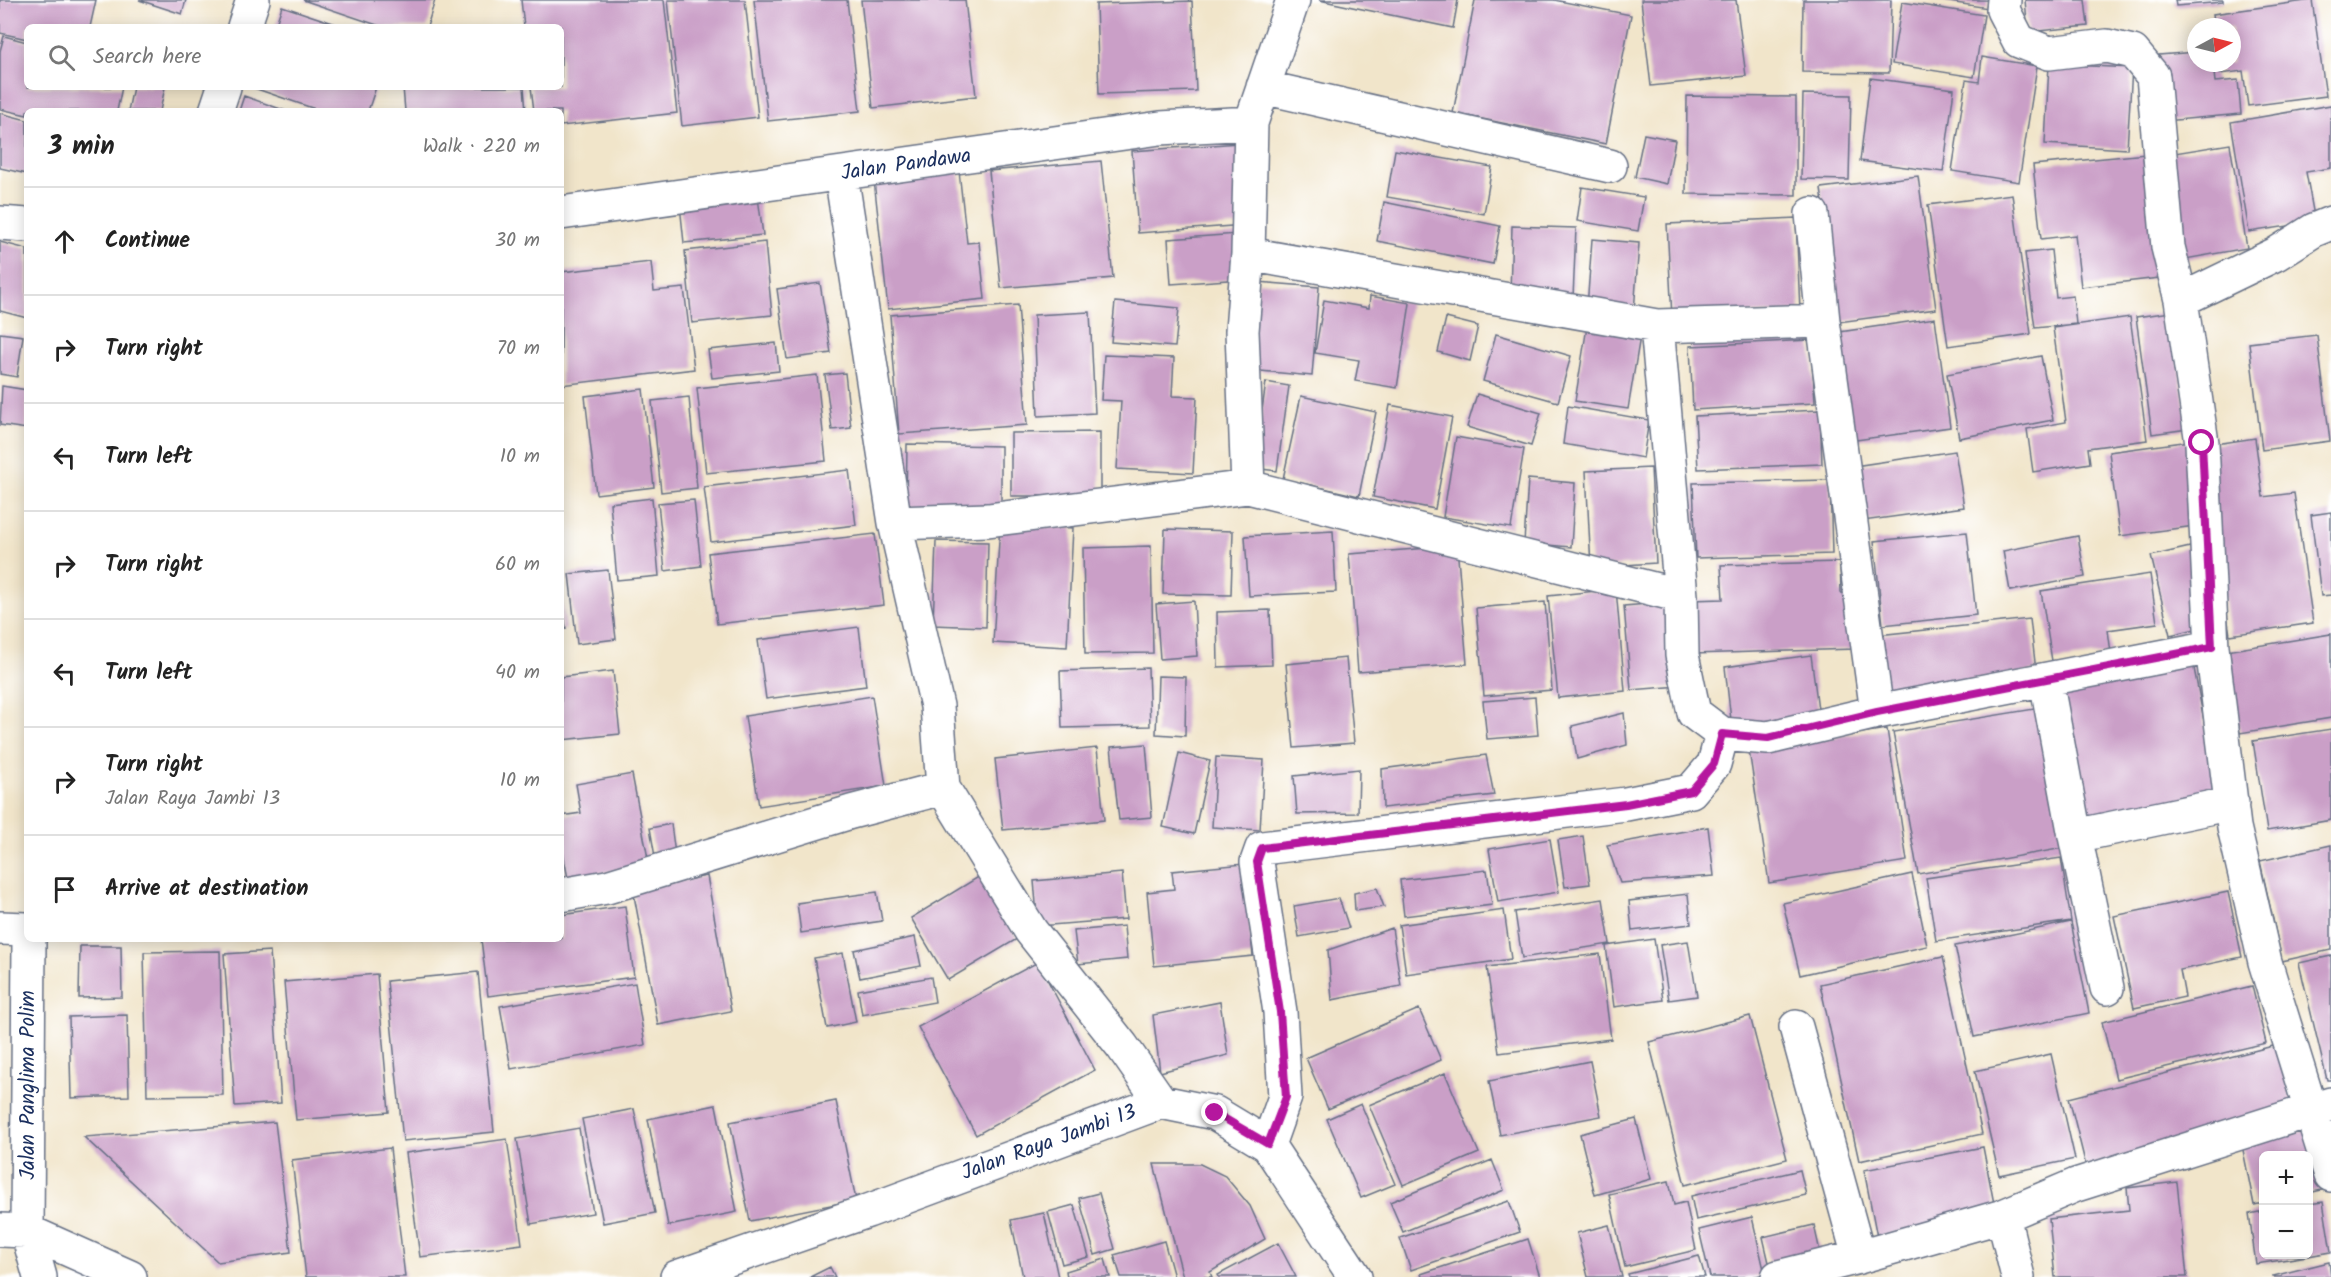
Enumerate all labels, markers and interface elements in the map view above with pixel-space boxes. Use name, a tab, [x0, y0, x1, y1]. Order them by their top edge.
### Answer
north arrow	[2187, 18, 2241, 72]
search box	[24, 24, 564, 90]
text: Search here	[93, 40, 201, 75]
icon: search	[45, 41, 78, 74]
text: 3 min	[48, 126, 115, 168]
text: Walk · 220 m	[423, 131, 540, 163]
street label: Jalan Pandawa	[839, 140, 973, 190]
text: Continue	[105, 224, 190, 259]
icon: ahead	[48, 225, 81, 258]
text: 30 m	[495, 225, 540, 257]
text: Turn right	[105, 332, 203, 367]
icon: right	[48, 333, 81, 366]
text: 70 m	[497, 333, 540, 365]
route start	[2188, 429, 2214, 455]
text: Turn left	[105, 440, 192, 475]
icon: left	[48, 441, 81, 474]
text: 10 m	[500, 441, 540, 473]
text: Turn right	[105, 548, 203, 583]
icon: right	[48, 549, 81, 582]
text: 60 m	[495, 549, 540, 581]
text: Turn left	[105, 656, 192, 691]
icon: left	[48, 657, 81, 690]
text: 40 m	[495, 657, 540, 689]
text: Turn right	[105, 748, 203, 783]
icon: right	[48, 765, 81, 798]
text: 10 m	[500, 765, 540, 797]
text: Jalan Raya Jambi 13	[105, 783, 280, 815]
text: Arrive at destination	[105, 872, 308, 907]
icon: arrive	[48, 873, 81, 906]
street label: Jalan Panglima Polim	[12, 990, 45, 1180]
street label: Jalan Raya Jambi 13	[957, 1096, 1141, 1190]
route end	[1201, 1099, 1227, 1125]
map controls	[2259, 1151, 2313, 1259]
button: +	[2259, 1151, 2313, 1205]
button: −	[2259, 1205, 2313, 1259]

